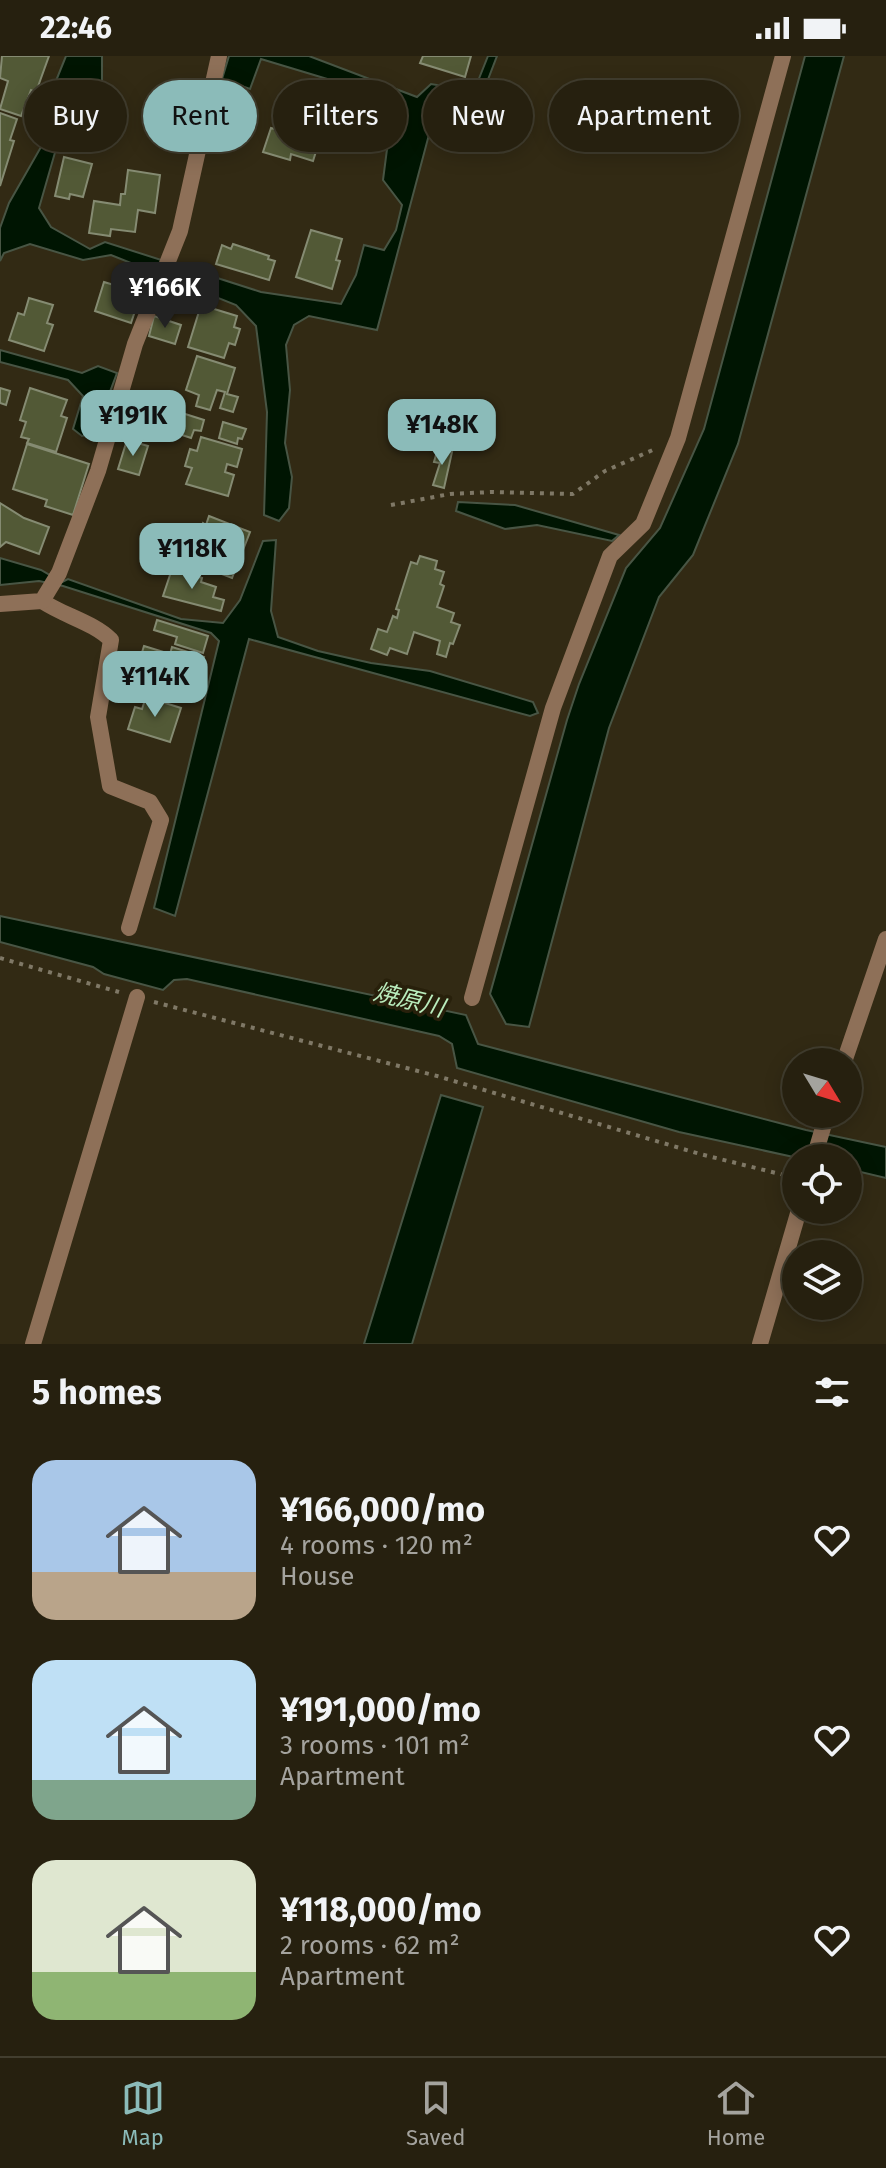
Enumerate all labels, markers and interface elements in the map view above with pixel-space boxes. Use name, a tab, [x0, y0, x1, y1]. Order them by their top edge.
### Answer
text: 22:46	[40, 10, 112, 46]
chip: Buy	[24, 80, 127, 152]
chip: Rent	[143, 80, 257, 152]
chip: Filters	[273, 80, 407, 152]
chip: New	[423, 80, 533, 152]
chip: Apartment	[549, 80, 739, 152]
pin: ¥166K	[109, 262, 221, 330]
text: ¥166K	[129, 272, 201, 303]
pin: ¥191K	[77, 390, 189, 458]
pin: ¥148K	[386, 399, 498, 467]
text: ¥191K	[99, 400, 167, 431]
text: ¥148K	[406, 409, 478, 440]
pin: ¥118K	[136, 523, 248, 591]
text: ¥118K	[157, 533, 227, 564]
pin: ¥114K	[99, 651, 211, 719]
text: ¥114K	[121, 661, 189, 692]
water label: 焼原川	[371, 978, 450, 1023]
north arrow	[782, 1048, 862, 1128]
map controls	[782, 1048, 862, 1320]
button: locate	[782, 1144, 862, 1224]
button: layers	[782, 1240, 862, 1320]
icon: filters	[810, 1370, 854, 1414]
text: 5 homes	[32, 1372, 162, 1413]
text: ¥166,000/mo	[280, 1489, 485, 1530]
icon: home	[96, 1492, 192, 1588]
icon: heart	[810, 1518, 854, 1562]
text: 4 rooms · 120 m²	[280, 1530, 473, 1561]
text: House	[280, 1561, 354, 1592]
text: ¥191,000/mo	[280, 1689, 481, 1730]
icon: home	[96, 1692, 192, 1788]
icon: heart	[810, 1718, 854, 1762]
text: 3 rooms · 101 m²	[280, 1730, 470, 1761]
text: Apartment	[280, 1761, 405, 1792]
text: ¥118,000/mo	[280, 1889, 482, 1930]
icon: home	[96, 1892, 192, 1988]
icon: heart	[810, 1918, 854, 1962]
text: 2 rooms · 62 m²	[280, 1930, 460, 1961]
text: Apartment	[280, 1961, 405, 1992]
tab: Map	[121, 2076, 165, 2151]
tab: Saved	[406, 2076, 465, 2151]
tab: Home	[707, 2076, 765, 2151]

